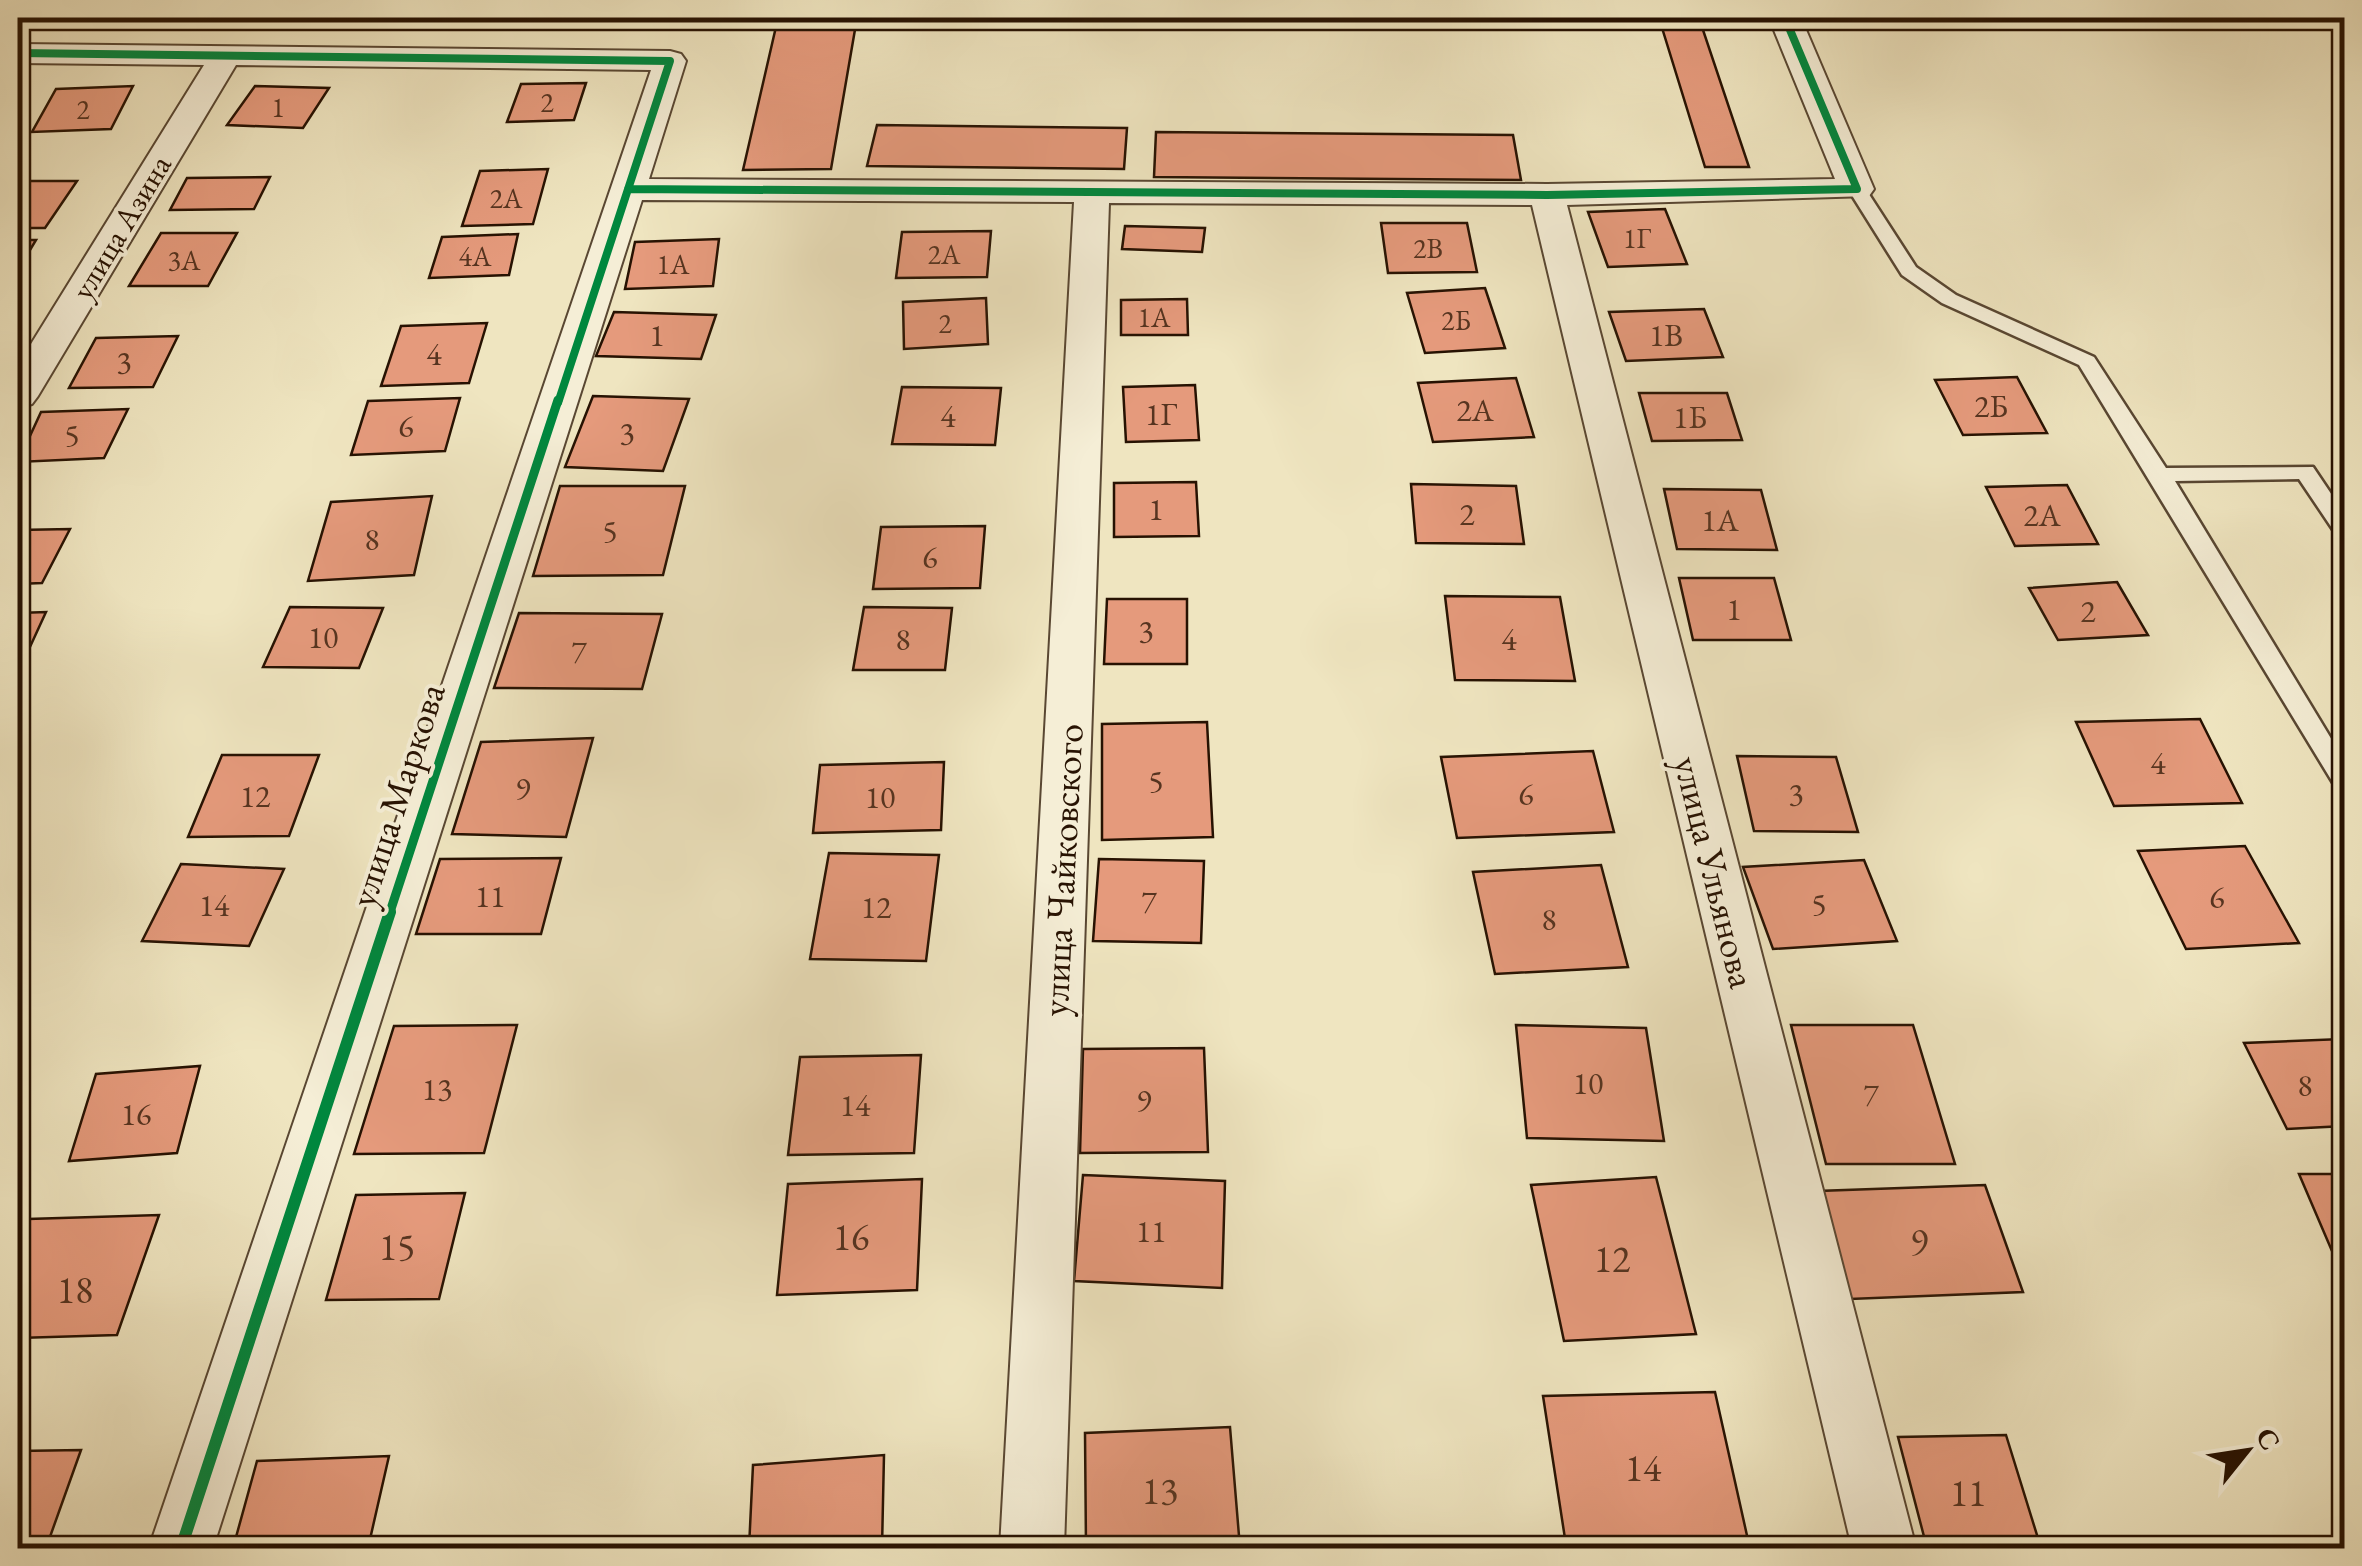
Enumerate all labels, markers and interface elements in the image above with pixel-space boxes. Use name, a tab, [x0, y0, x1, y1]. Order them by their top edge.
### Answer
house number: 2	[540, 84, 554, 120]
house number: 1	[271, 89, 285, 125]
house number: 2	[76, 91, 90, 127]
street label: улица Азина	[61, 147, 181, 307]
house number: 2А	[490, 180, 523, 216]
house number: 1Г	[1623, 220, 1651, 256]
house number: 2В	[1413, 230, 1443, 266]
house number: 2А	[928, 236, 961, 272]
house number: 4А	[459, 238, 492, 274]
house number: 3А	[168, 242, 201, 278]
house number: 1А	[657, 246, 690, 282]
house number: 1А	[1138, 299, 1171, 335]
house number: 2Б	[1441, 302, 1471, 338]
house number: 2	[938, 305, 952, 341]
house number: 1	[649, 314, 665, 356]
house number: 1В	[1649, 314, 1683, 356]
house number: 4	[426, 333, 442, 375]
house number: 3	[116, 341, 132, 383]
house number: 2Б	[1974, 385, 2008, 427]
house number: 2А	[1456, 389, 1495, 431]
house number: 1Г	[1145, 393, 1177, 435]
house number: 4	[940, 395, 956, 437]
house number: 1Б	[1673, 396, 1707, 438]
house number: 6	[398, 405, 414, 447]
house number: 3	[619, 412, 635, 454]
house number: 5	[64, 414, 80, 456]
house number: 1	[1148, 488, 1164, 530]
house number: 2	[1459, 493, 1475, 535]
house number: 2А	[2023, 494, 2062, 536]
house number: 1А	[1701, 499, 1740, 541]
house number: 5	[602, 510, 618, 552]
house number: 8	[364, 518, 380, 560]
house number: 6	[922, 536, 938, 578]
house number: 1	[1726, 588, 1742, 630]
house number: 2	[2080, 590, 2096, 632]
house number: 3	[1138, 610, 1154, 652]
house number: 10	[308, 616, 338, 658]
house number: 8	[895, 618, 911, 660]
house number: 4	[1501, 618, 1517, 660]
house number: 7	[571, 630, 587, 672]
street label: улица Маркова	[337, 676, 456, 913]
street label: улица Чайковского	[1029, 722, 1094, 1018]
house number: 4	[2150, 742, 2166, 784]
street label: улица Ульянова	[1663, 751, 1768, 994]
house number: 5	[1148, 760, 1164, 802]
house number: 9	[515, 767, 531, 809]
house number: 6	[1518, 773, 1534, 815]
house number: 3	[1788, 773, 1804, 815]
house number: 12	[240, 775, 271, 817]
house number: 10	[865, 776, 895, 818]
house number: 11	[475, 875, 505, 917]
house number: 6	[2209, 876, 2225, 918]
house number: 7	[1141, 880, 1157, 922]
house number: 5	[1811, 883, 1827, 925]
house number: 14	[199, 884, 230, 926]
house number: 12	[861, 886, 892, 928]
house number: 8	[1541, 898, 1557, 940]
house number: 10	[1573, 1062, 1603, 1104]
house number: 8	[2297, 1064, 2313, 1106]
house number: 13	[422, 1068, 452, 1110]
house number: 7	[1863, 1073, 1879, 1115]
house number: 9	[1136, 1079, 1152, 1121]
house number: 14	[840, 1084, 871, 1126]
house number: 16	[121, 1093, 151, 1135]
house number: 11	[1136, 1210, 1166, 1252]
house number: 16	[833, 1212, 869, 1261]
house number: 9	[1910, 1217, 1928, 1266]
house number: 15	[379, 1222, 415, 1271]
house number: 12	[1594, 1234, 1630, 1283]
house number: 18	[57, 1265, 93, 1314]
north arrow	[2197, 1401, 2297, 1501]
text: С	[2248, 1421, 2289, 1456]
house number: 14	[1625, 1443, 1662, 1492]
house number: 13	[1142, 1466, 1178, 1515]
house number: 11	[1950, 1468, 1986, 1517]

